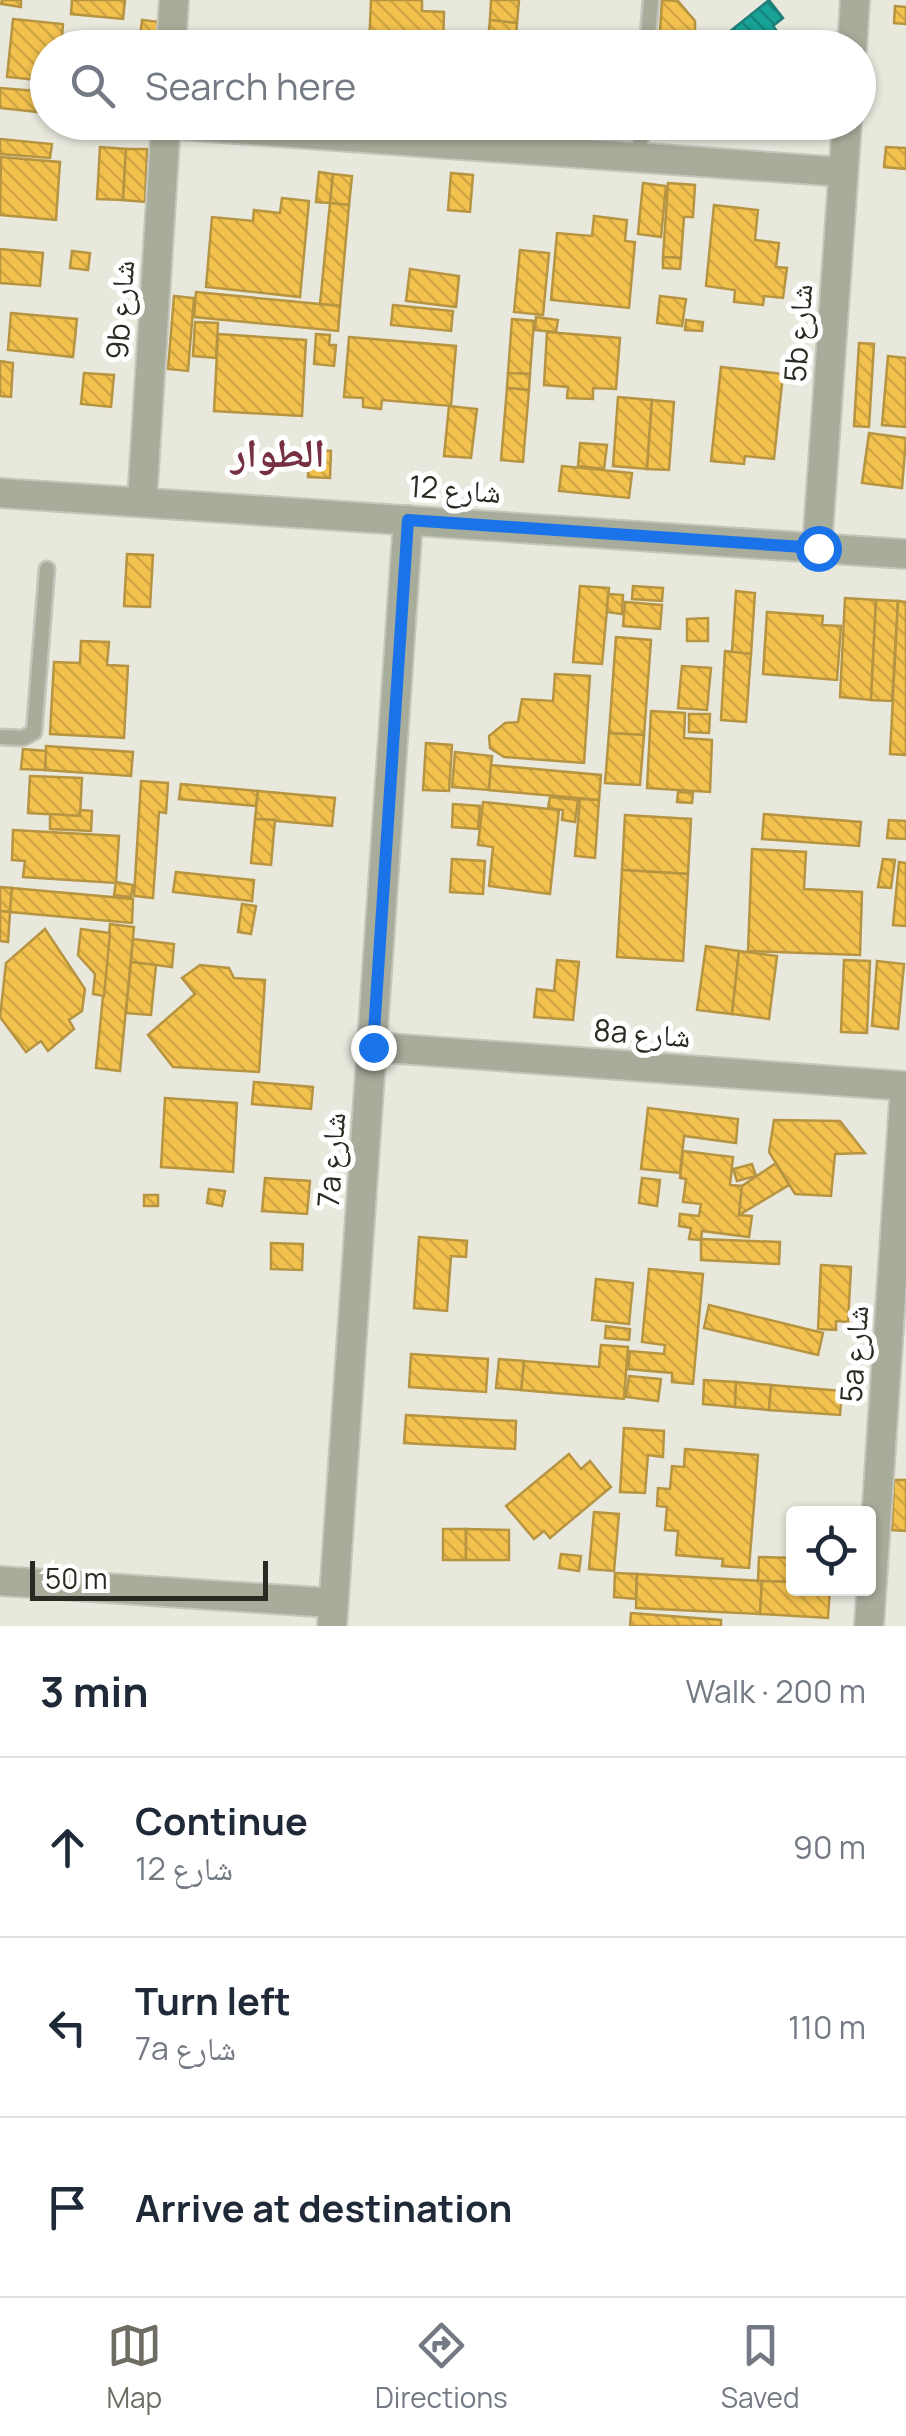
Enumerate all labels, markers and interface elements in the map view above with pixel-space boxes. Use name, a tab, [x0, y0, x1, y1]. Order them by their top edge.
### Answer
search box	[30, 30, 876, 140]
icon: search	[65, 58, 120, 113]
text: Search here	[145, 59, 356, 111]
street label: 9b شارع	[96, 259, 143, 361]
street label: 5b شارع	[774, 283, 821, 383]
district label: الطوار	[229, 424, 325, 479]
street label: شارع 12	[408, 465, 502, 512]
route start	[796, 526, 842, 572]
street label: 8a شارع	[592, 1009, 692, 1056]
route end	[351, 1025, 397, 1071]
street label: 7a شارع	[307, 1111, 354, 1209]
street label: 5a شارع	[830, 1304, 877, 1404]
map controls	[786, 1506, 876, 1596]
button: locate	[786, 1506, 876, 1596]
scale bar	[30, 1556, 268, 1600]
text: 50 m	[45, 1559, 108, 1597]
text: 3 min	[40, 1662, 149, 1720]
text: Walk · 200 m	[686, 1669, 866, 1713]
text: Continue	[135, 1794, 308, 1846]
icon: ahead	[40, 1820, 95, 1875]
text: 90 m	[793, 1825, 866, 1869]
text: شارع 12	[135, 1846, 233, 1890]
text: Turn left	[135, 1974, 291, 2026]
icon: left	[40, 2000, 95, 2055]
text: 110 m	[788, 2005, 866, 2049]
text: 7a شارع	[135, 2026, 236, 2070]
icon: arrive	[40, 2180, 95, 2235]
text: Arrive at destination	[135, 2181, 512, 2233]
tab: Map	[106, 2318, 162, 2416]
tab: Directions	[375, 2318, 508, 2416]
tab: Saved	[721, 2318, 800, 2416]

